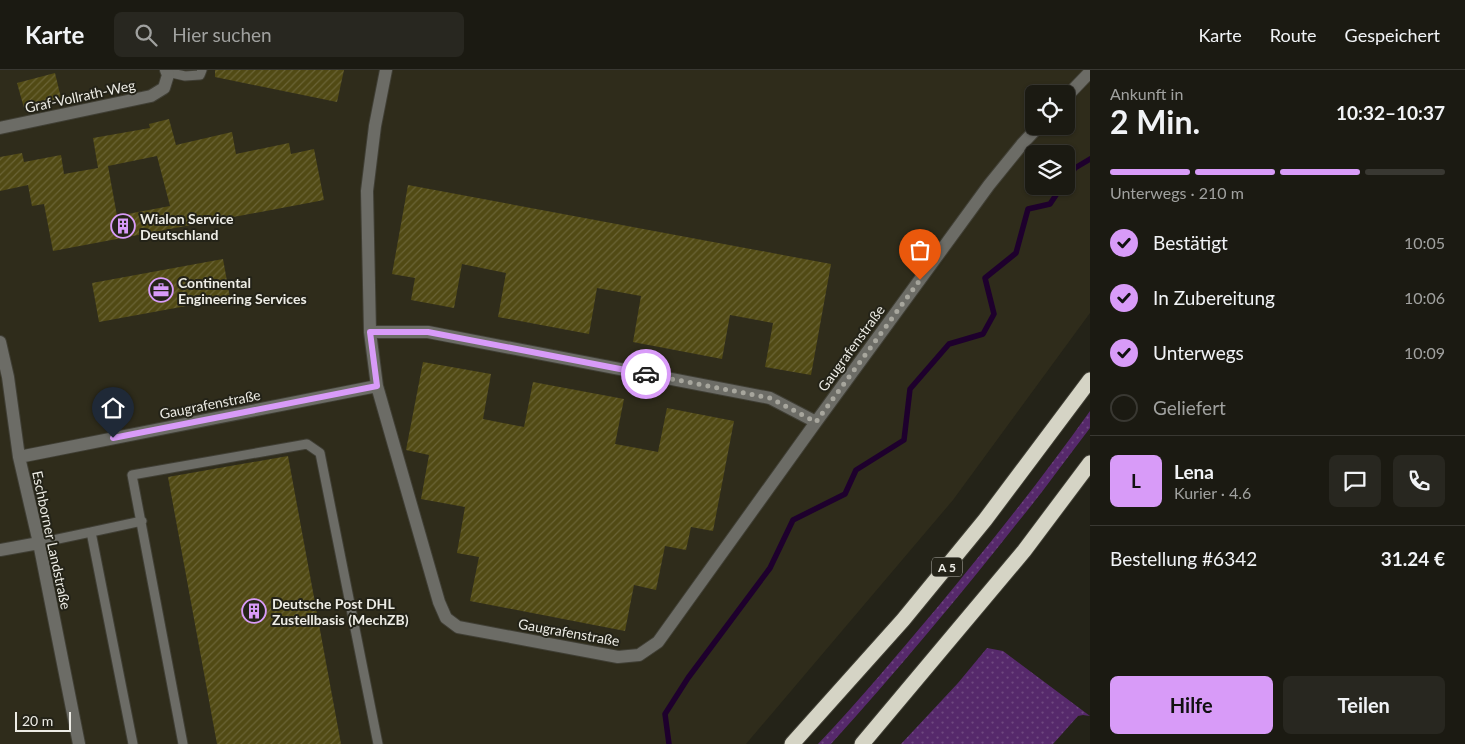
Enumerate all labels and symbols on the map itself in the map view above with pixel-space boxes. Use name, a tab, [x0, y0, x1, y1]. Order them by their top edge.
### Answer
street label: Graf-Vollrath-Weg	[23, 76, 137, 116]
place label: Wialon Service Deutschland	[140, 210, 234, 243]
building icon: Wialon Service Deutschland	[110, 213, 136, 239]
pin	[899, 229, 941, 280]
place label: Continental Engineering Services	[178, 274, 307, 307]
office icon: Continental Engineering Services	[148, 277, 174, 303]
street label: Gaugrafenstraße	[814, 302, 888, 394]
courier	[621, 349, 671, 399]
street label: Gaugrafenstraße	[158, 386, 262, 422]
pin	[92, 387, 134, 438]
street label: Eschborner Landstraße	[29, 469, 75, 611]
road number: A 5	[932, 558, 962, 577]
place label: Deutsche Post DHL Zustellbasis (MechZB)	[272, 595, 409, 628]
building icon: Deutsche Post DHL Zustellbasis (MechZB)	[241, 598, 267, 624]
street label: Gaugrafenstraße	[517, 615, 621, 649]
scale bar	[15, 709, 71, 732]

